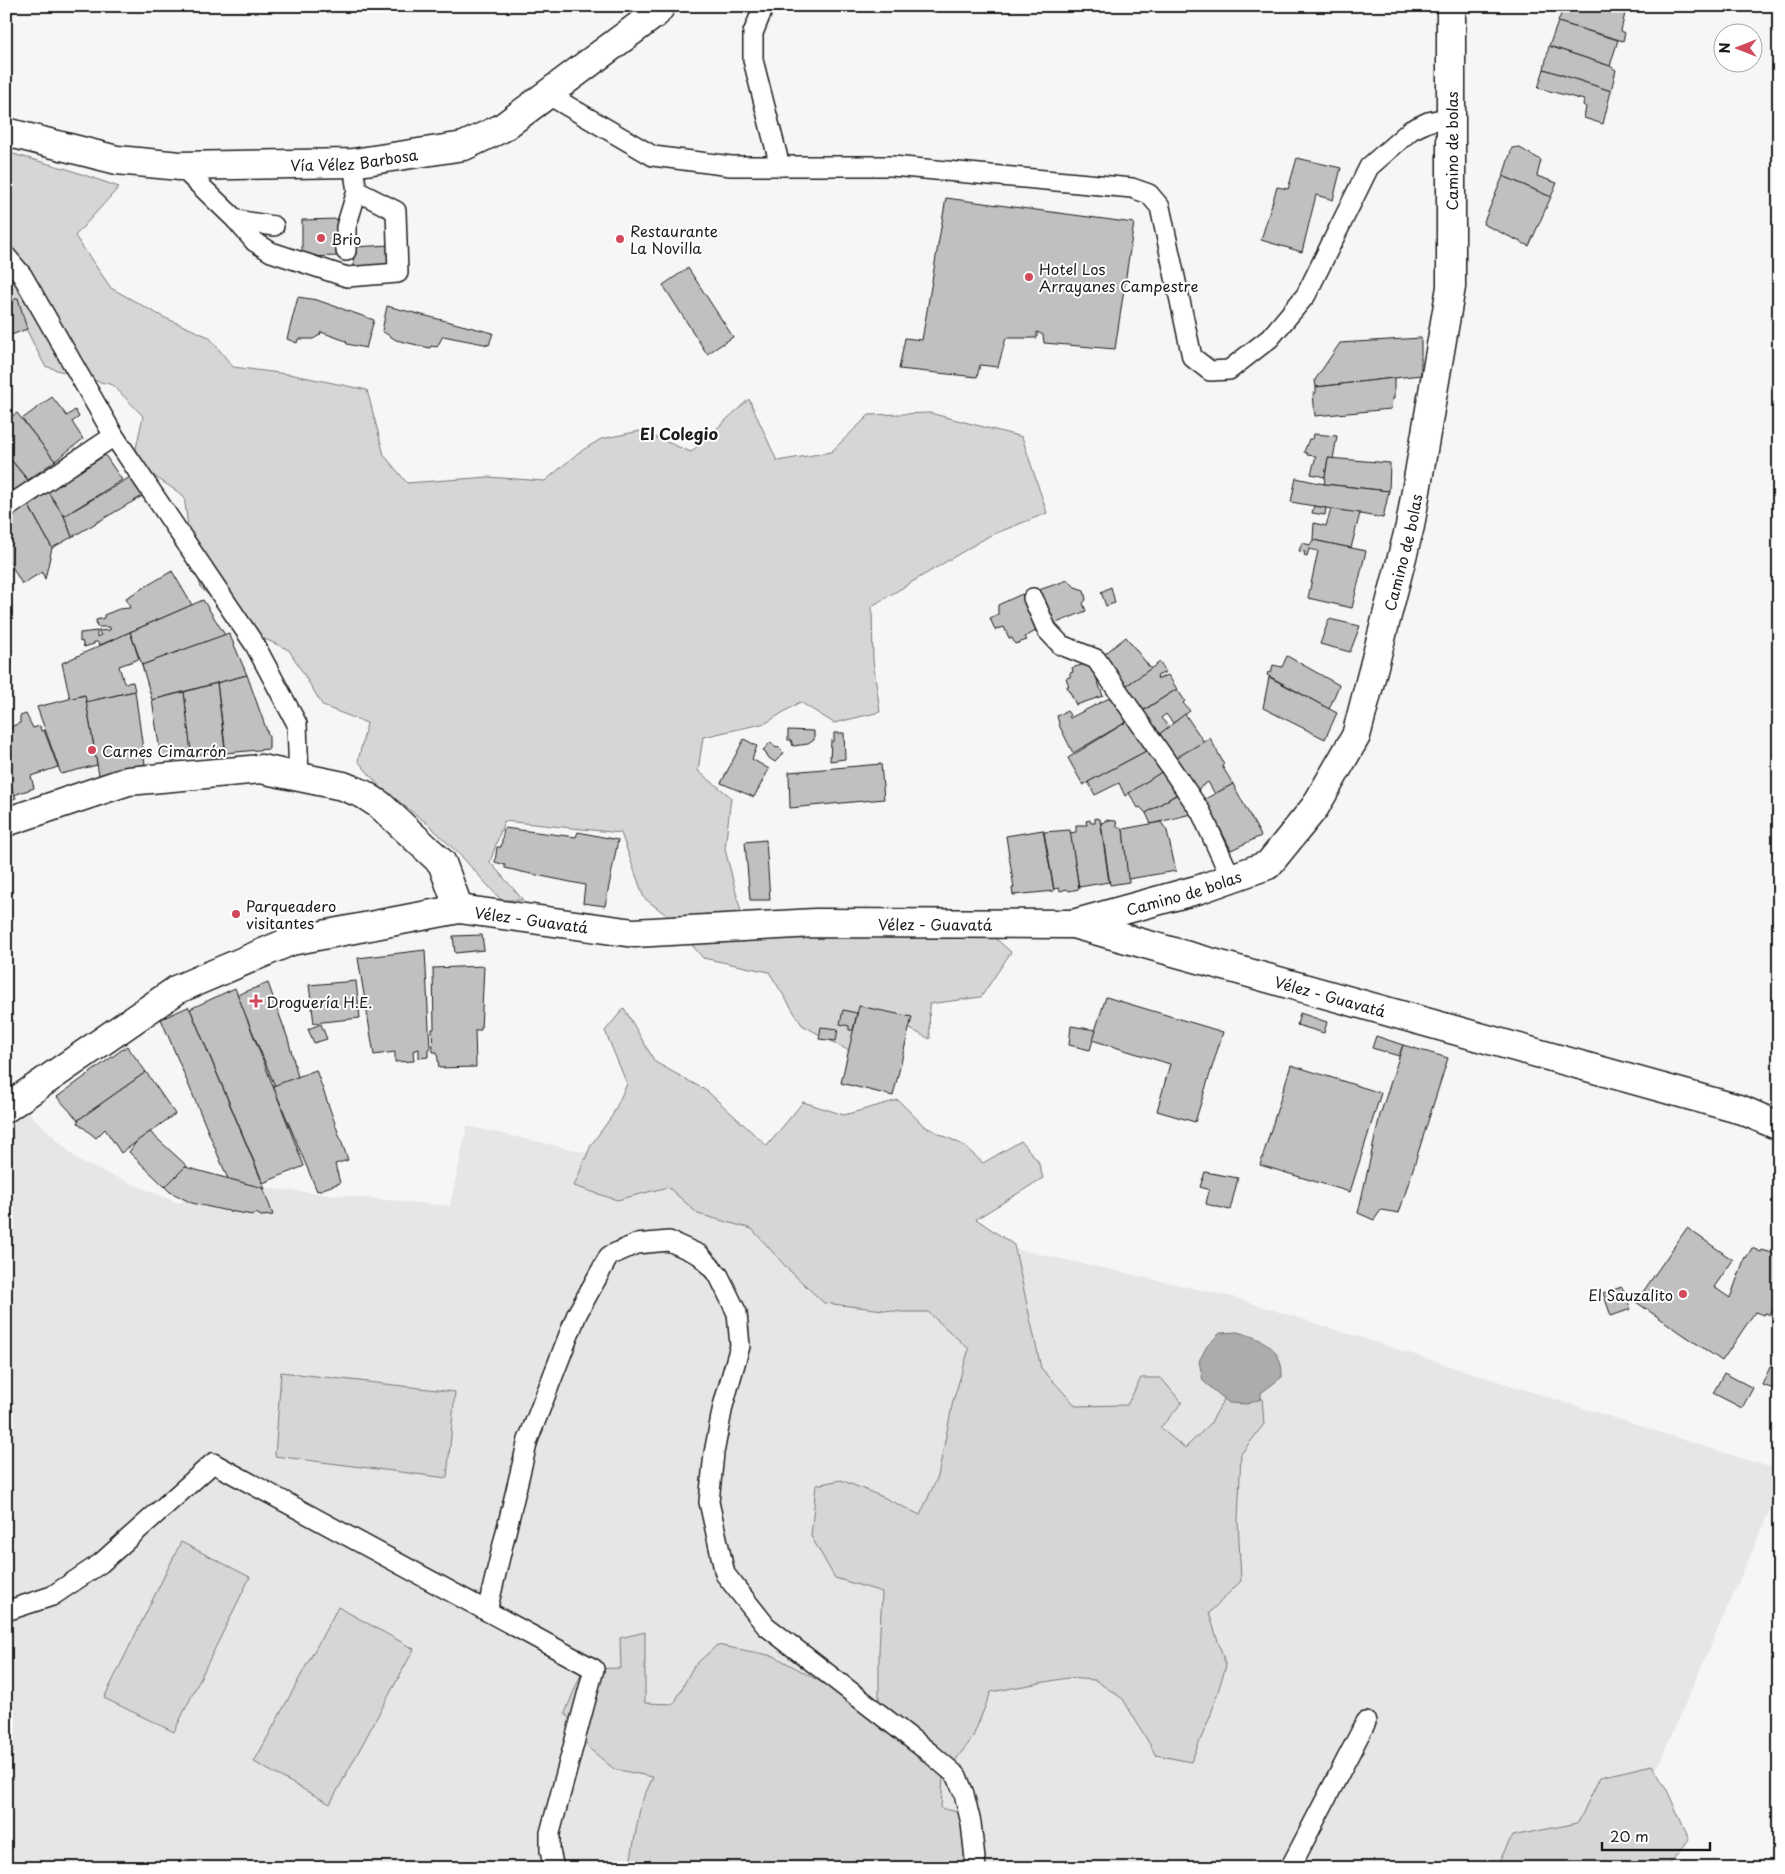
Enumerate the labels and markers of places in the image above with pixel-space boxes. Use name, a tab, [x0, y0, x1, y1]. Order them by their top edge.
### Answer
place label: Restaurante La Novilla	[630, 219, 718, 259]
place label: Brio	[331, 227, 361, 250]
marker: Brio	[315, 232, 327, 244]
marker: Restaurante La Novilla	[614, 233, 626, 245]
place label: Hotel Los Arrayanes Campestre	[1039, 257, 1198, 297]
marker: Hotel Los Arrayanes Campestre	[1023, 271, 1035, 283]
place label: Carnes Cimarrón	[102, 739, 227, 762]
marker: Carnes Cimarrón	[86, 744, 98, 756]
place label: Parqueadero visitantes	[246, 894, 336, 934]
marker: Parqueadero visitantes	[230, 908, 242, 920]
place label: Droguería H.E.	[266, 990, 372, 1013]
marker: Droguería H.E.	[250, 995, 262, 1007]
place label: El Sauzalito	[1588, 1283, 1673, 1306]
marker: El Sauzalito	[1677, 1288, 1689, 1300]

